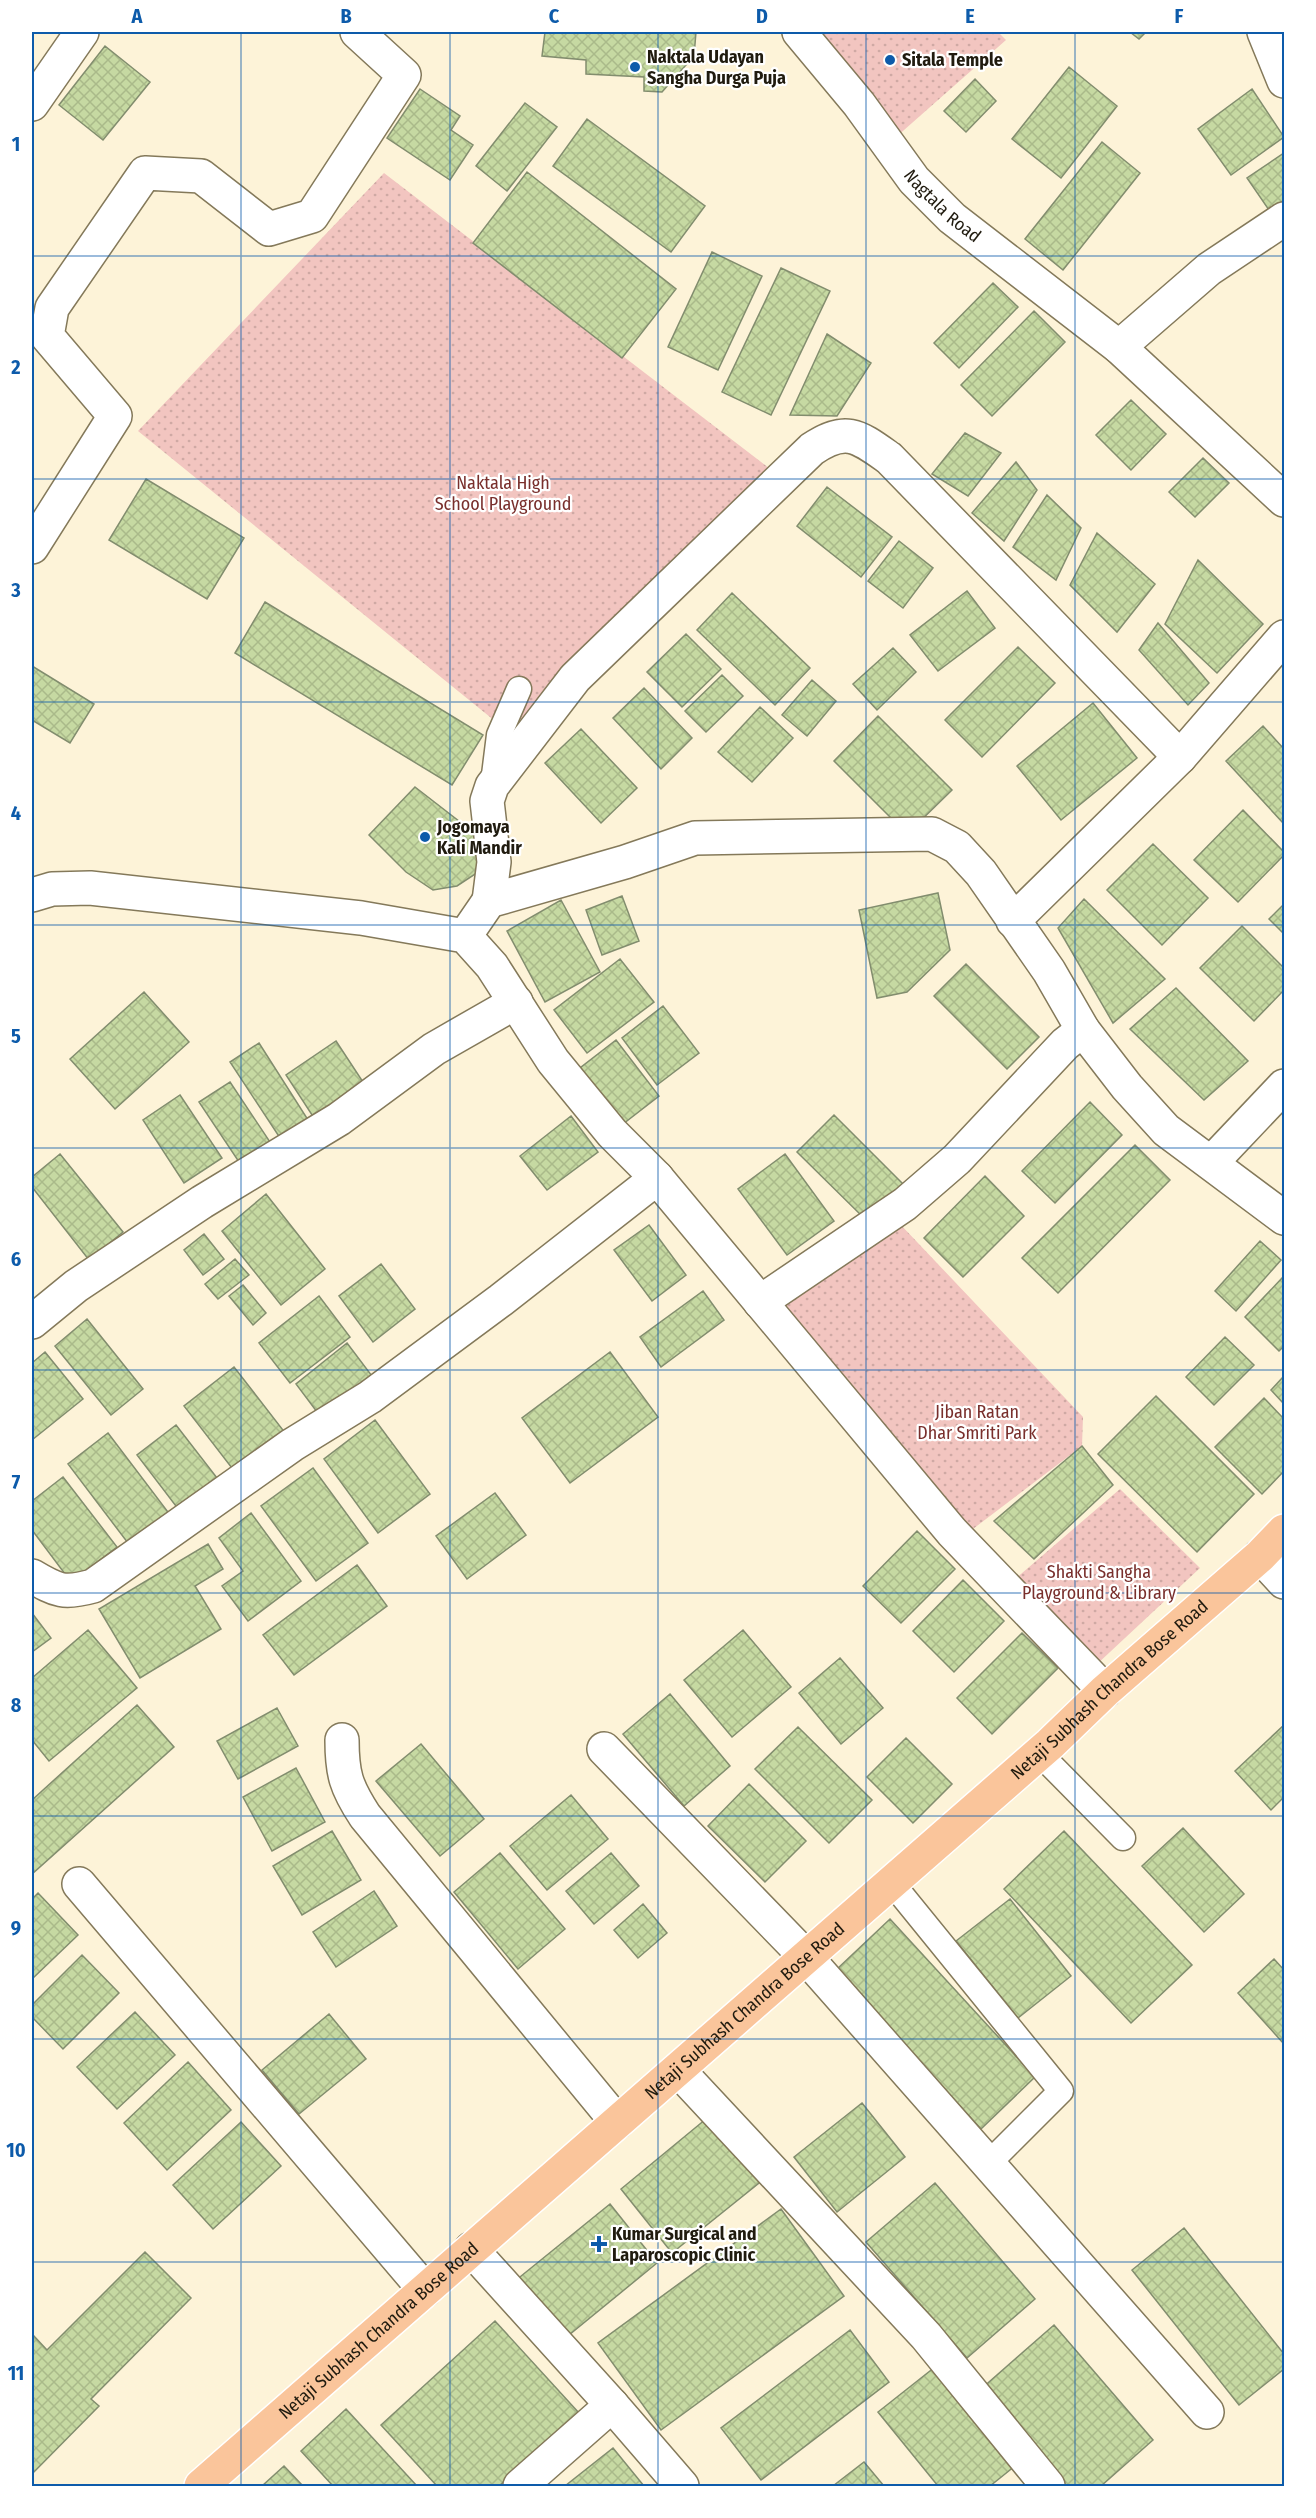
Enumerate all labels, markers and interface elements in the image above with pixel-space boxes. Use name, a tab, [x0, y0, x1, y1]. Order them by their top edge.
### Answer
text: A	[131, 4, 144, 28]
text: B	[340, 4, 352, 28]
text: C	[549, 4, 560, 28]
text: D	[756, 4, 768, 28]
text: E	[965, 4, 975, 28]
text: F	[1175, 4, 1184, 28]
place label: Naktala Udayan Sangha Durga Puja	[647, 46, 786, 89]
place label: Sitala Temple	[902, 49, 1003, 71]
marker: Sitala Temple	[883, 53, 897, 67]
marker: Naktala Udayan Sangha Durga Puja	[628, 60, 642, 74]
text: 1	[12, 132, 20, 156]
street label: Nagtala Road	[899, 165, 985, 247]
text: 2	[10, 355, 21, 379]
park label: Naktala High School Playground	[435, 472, 571, 515]
text: 3	[10, 578, 21, 602]
text: 4	[11, 801, 21, 825]
place label: Jogomaya Kali Mandir	[436, 816, 522, 859]
marker: Jogomaya Kali Mandir	[418, 830, 432, 844]
text: 5	[11, 1024, 21, 1048]
text: 6	[11, 1247, 21, 1271]
park label: Jiban Ratan Dhar Smriti Park	[917, 1401, 1037, 1444]
text: 7	[12, 1470, 21, 1494]
park label: Shakti Sangha Playground & Library	[1022, 1561, 1176, 1604]
street label: Netaji Subhash Chandra Bose Road	[1006, 1595, 1213, 1784]
text: 8	[11, 1693, 22, 1717]
text: 9	[11, 1916, 21, 1940]
street label: Netaji Subhash Chandra Bose Road	[640, 1918, 849, 2104]
text: 10	[6, 2138, 26, 2162]
place label: Kumar Surgical and Laparoscopic Clinic	[612, 2223, 757, 2266]
marker: Kumar Surgical and Laparoscopic Clinic	[590, 2235, 608, 2253]
street label: Netaji Subhash Chandra Bose Road	[274, 2238, 483, 2424]
text: 11	[8, 2361, 24, 2385]

